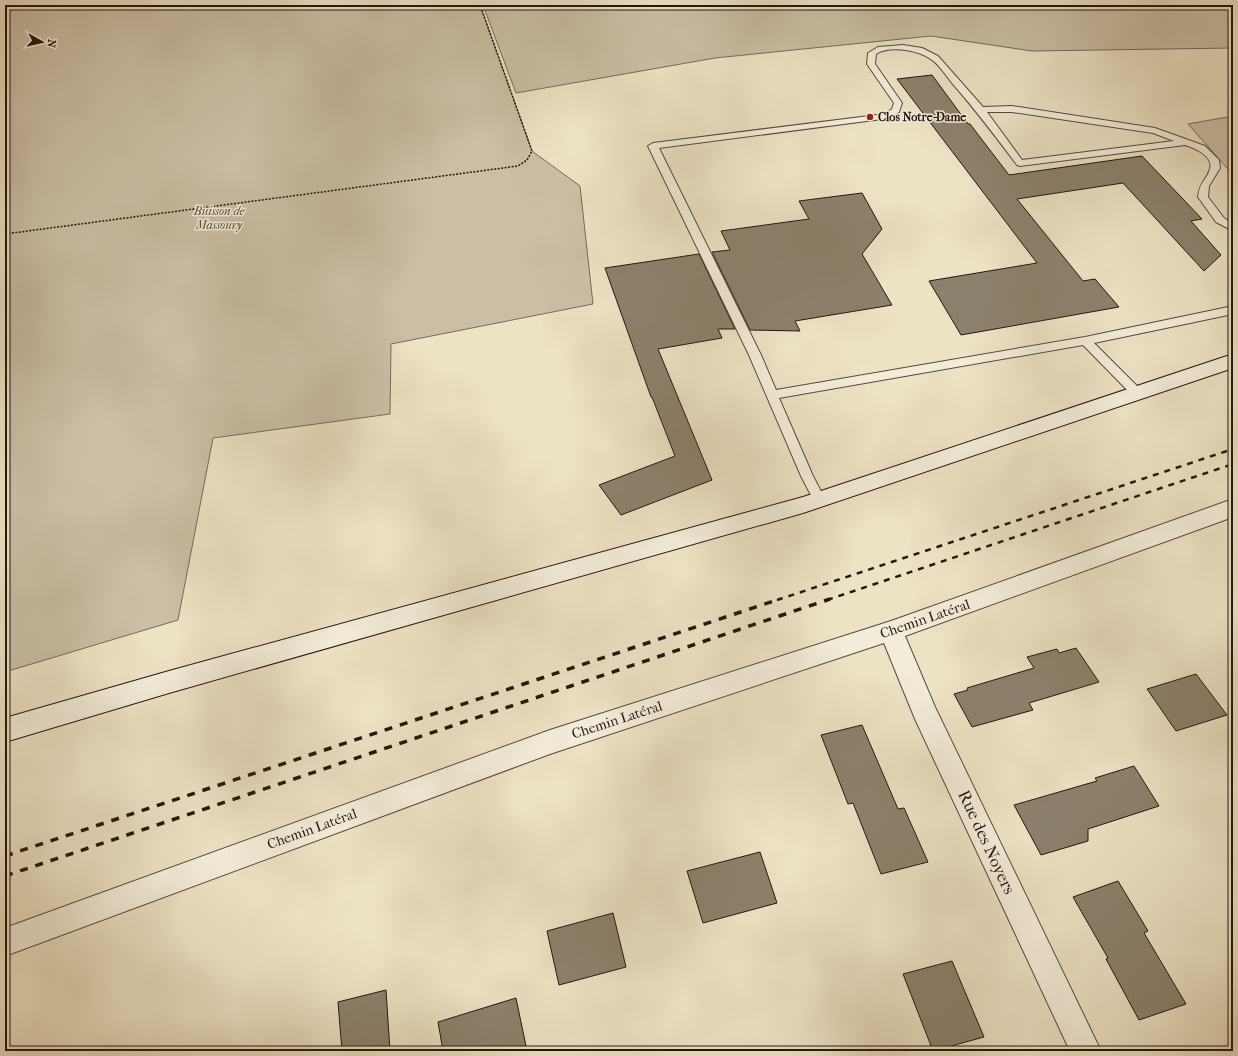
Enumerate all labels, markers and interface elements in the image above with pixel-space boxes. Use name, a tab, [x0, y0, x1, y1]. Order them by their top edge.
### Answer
north arrow	[22, 22, 62, 62]
text: N	[44, 38, 58, 49]
place label: Clos Notre-Dame	[878, 110, 966, 124]
marker: Clos Notre-Dame	[865, 112, 875, 122]
park label: Buisson de Massoury	[193, 204, 245, 232]
street label: Chemin Latéral	[878, 596, 972, 642]
street label: Chemin Latéral	[570, 697, 665, 743]
street label: Rue des Noyers	[954, 787, 1020, 897]
street label: Chemin Latéral	[265, 805, 359, 853]

